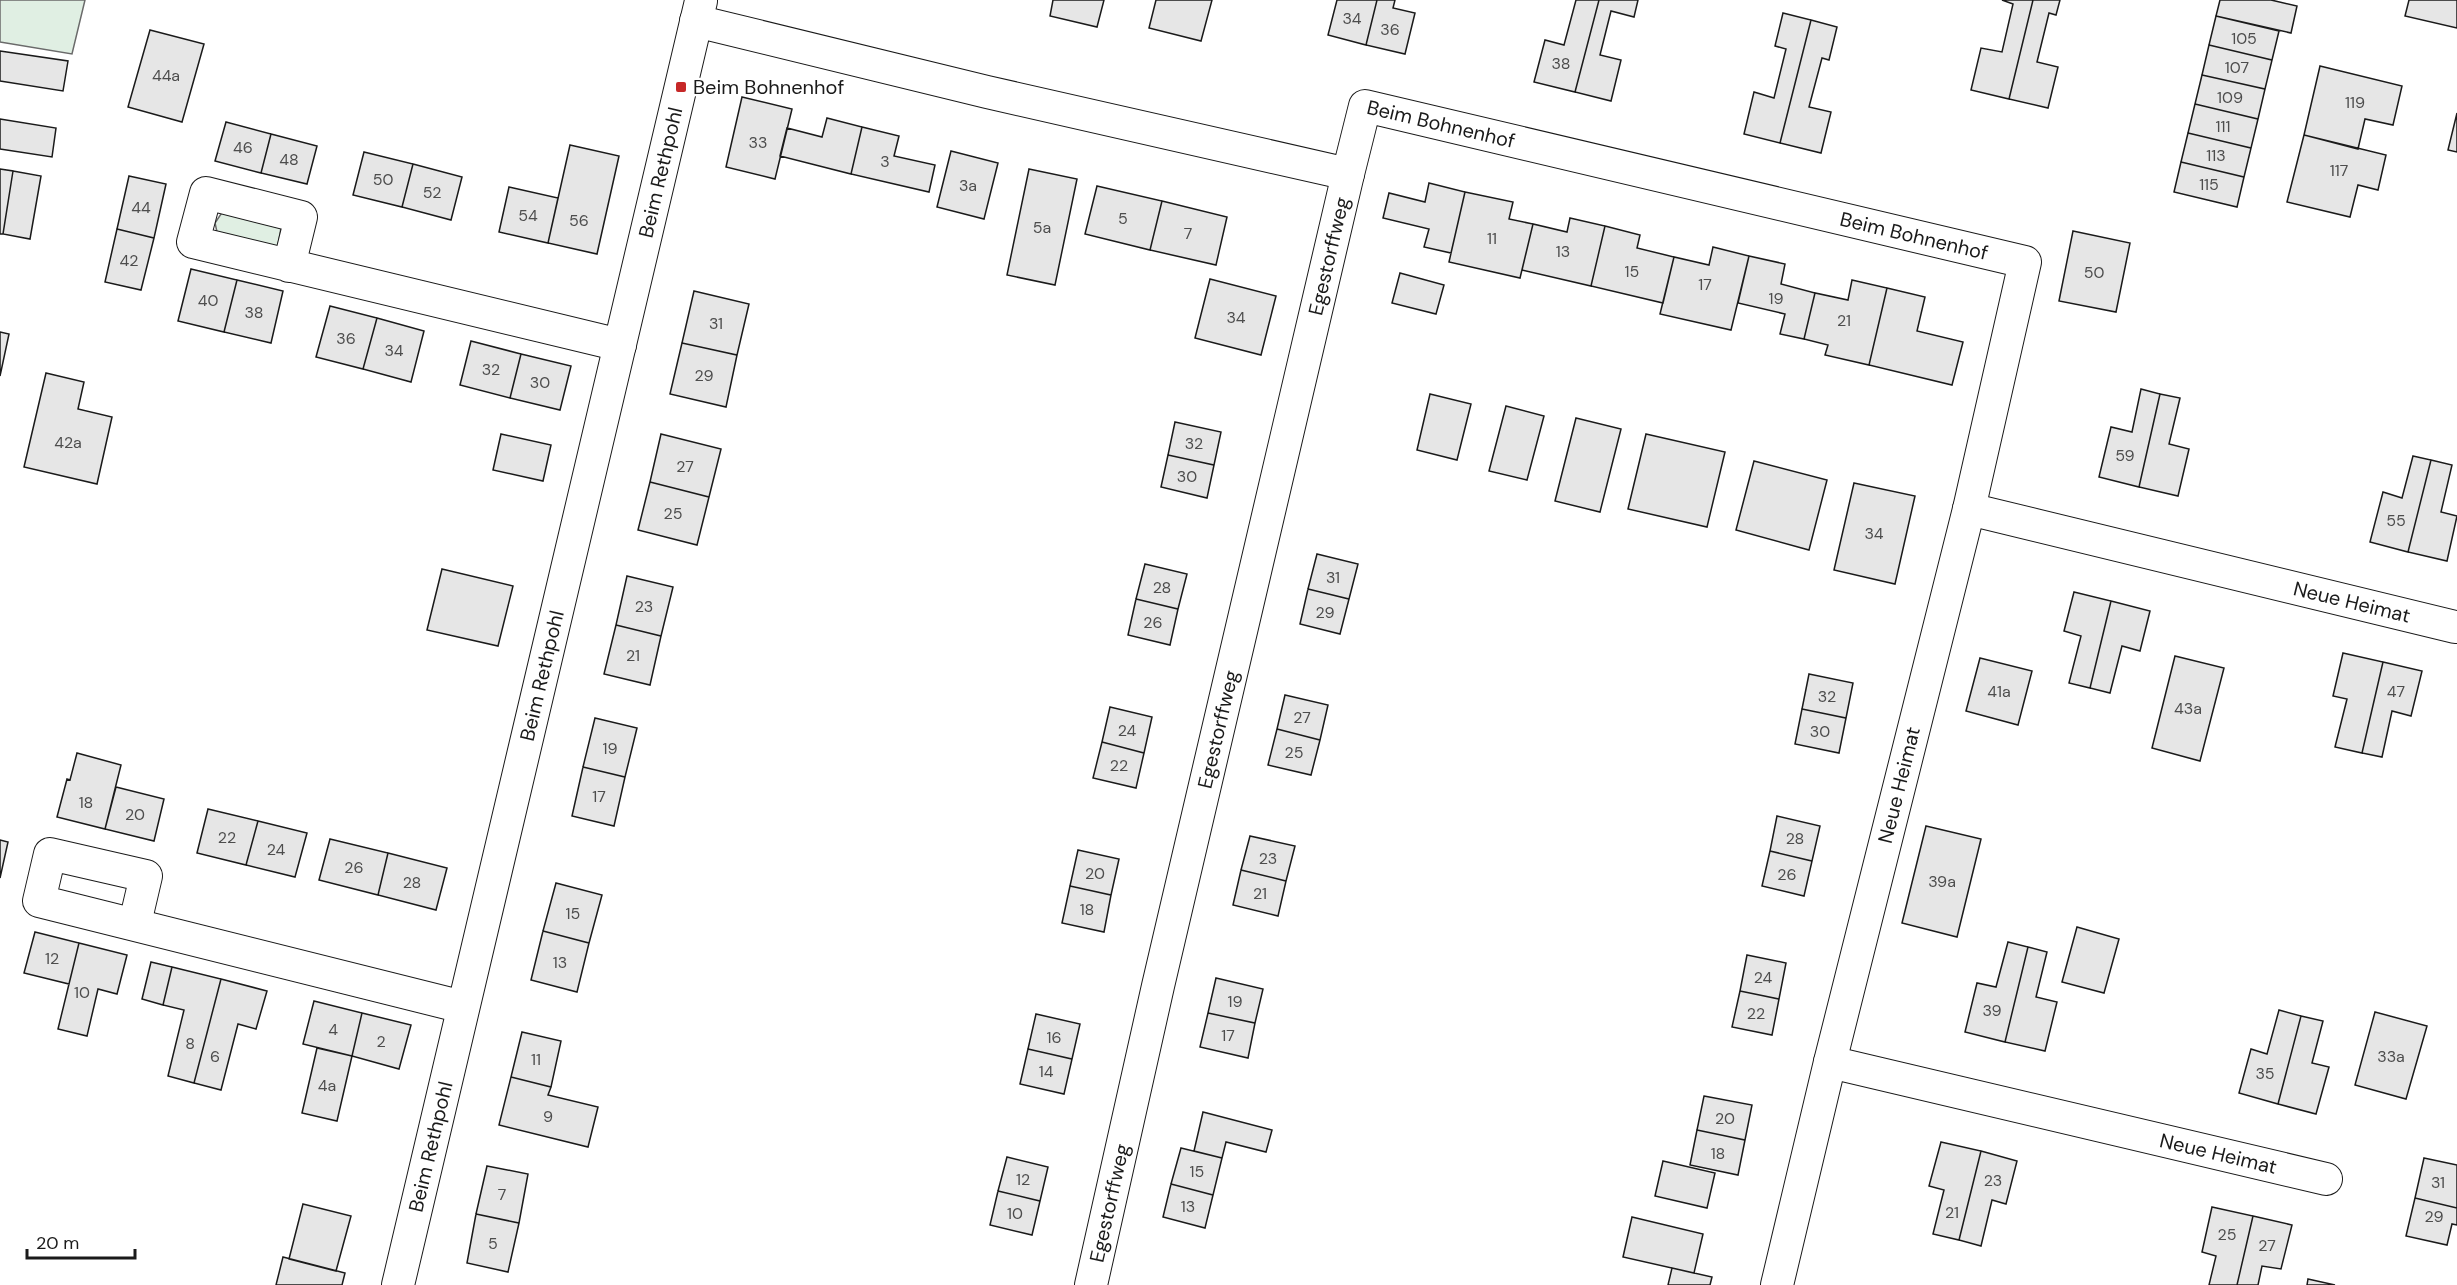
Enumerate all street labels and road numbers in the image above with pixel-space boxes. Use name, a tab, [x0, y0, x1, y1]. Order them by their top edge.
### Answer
street label: Beim Bohnenhof	[1364, 94, 1518, 154]
street label: Beim Rethpohl	[633, 105, 688, 240]
street label: Egestorffweg	[1302, 194, 1355, 318]
street label: Beim Bohnenhof	[1837, 206, 1991, 266]
street label: Neue Heimat	[2291, 575, 2413, 629]
street label: Beim Rethpohl	[514, 608, 570, 744]
street label: Egestorffweg	[1192, 668, 1244, 791]
street label: Neue Heimat	[1872, 724, 1926, 846]
street label: Beim Rethpohl	[403, 1079, 459, 1215]
street label: Neue Heimat	[2157, 1127, 2280, 1180]
street label: Egestorffweg	[1083, 1141, 1135, 1265]

